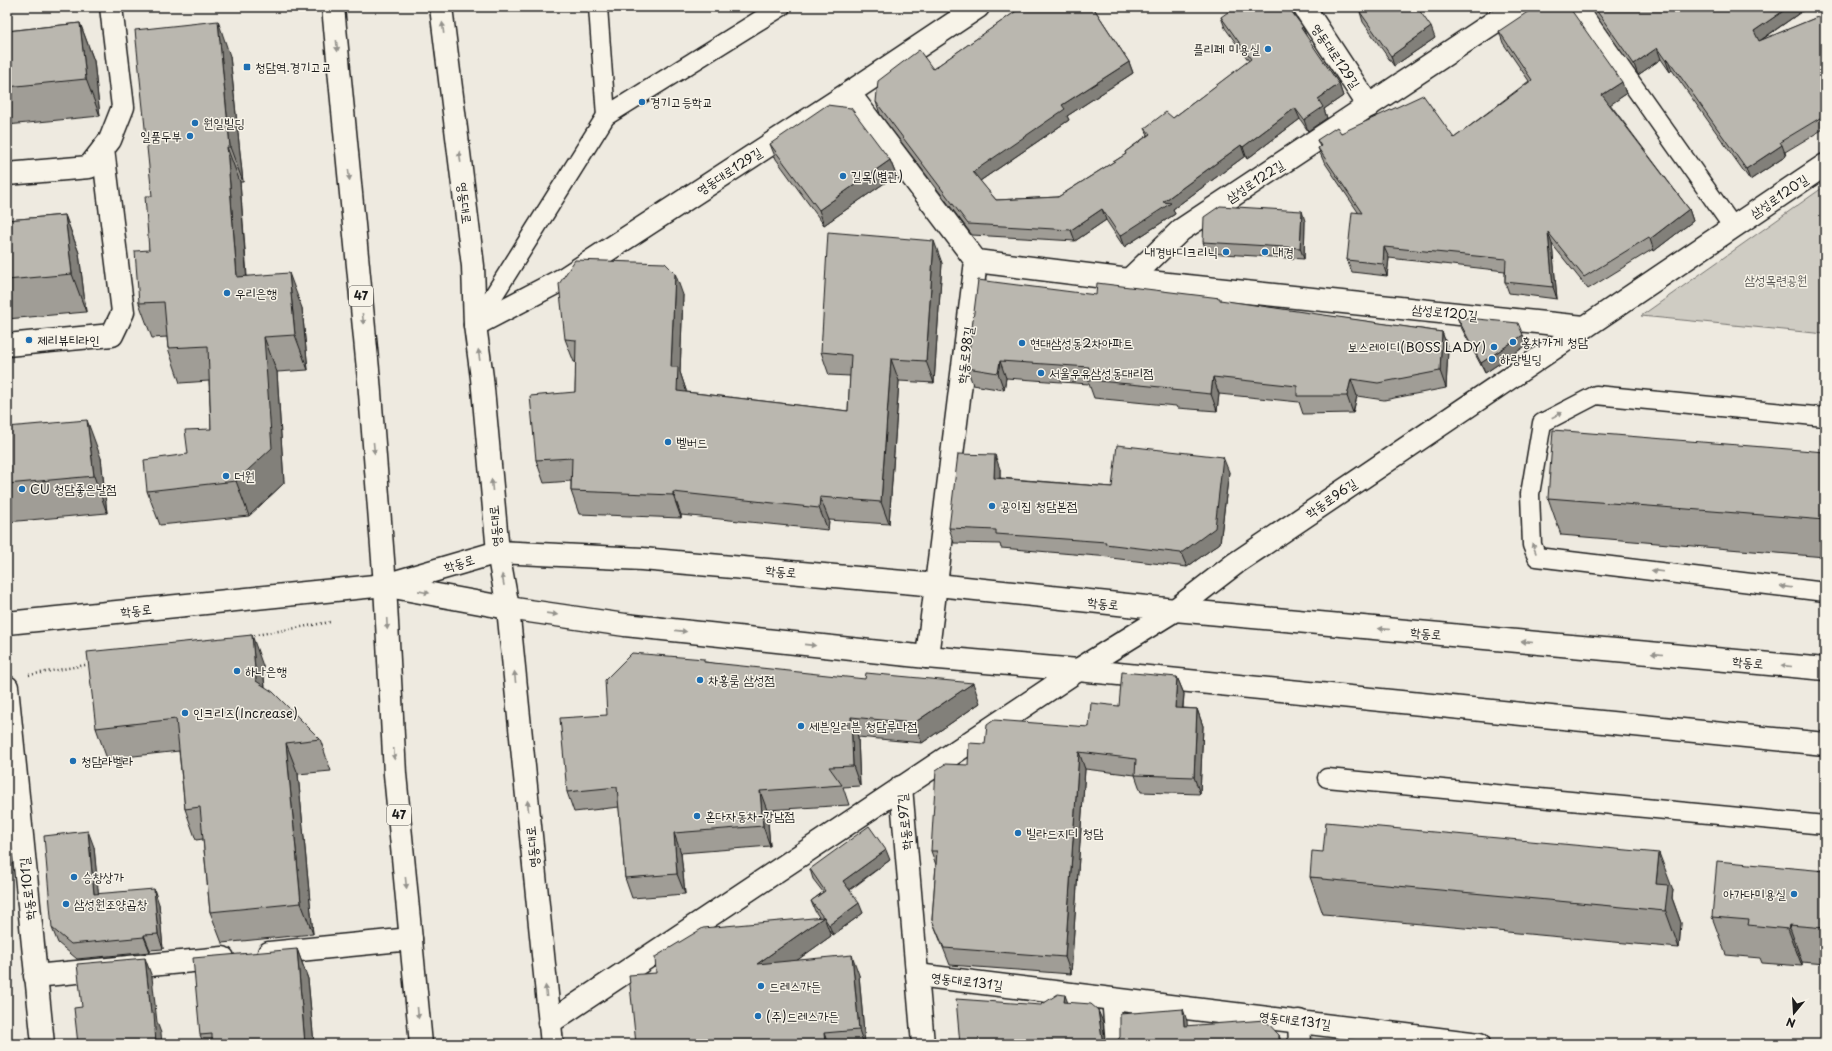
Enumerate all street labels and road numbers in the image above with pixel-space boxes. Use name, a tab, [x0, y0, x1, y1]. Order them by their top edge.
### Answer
street label: 영동대로129길	[1308, 19, 1365, 92]
street label: 영동대로129길	[692, 142, 765, 199]
street label: 삼성로122길	[1222, 155, 1288, 207]
street label: 삼성로120길	[1746, 169, 1812, 222]
street label: 영동대로	[454, 181, 477, 225]
road number: 47	[349, 286, 373, 306]
street label: 삼성로120길	[1411, 299, 1479, 324]
street label: 학동로98길	[952, 325, 977, 385]
street label: 학동로96길	[1301, 473, 1360, 522]
street label: 영동대로	[483, 504, 506, 548]
street label: 학동로	[441, 549, 477, 576]
street label: 학동로	[765, 560, 798, 581]
street label: 학동로	[1086, 591, 1120, 614]
street label: 학동로	[119, 598, 153, 621]
street label: 학동로	[1410, 622, 1443, 643]
street label: 학동로	[1732, 651, 1765, 672]
street label: 학동로97길	[892, 793, 915, 851]
road number: 47	[387, 805, 411, 825]
street label: 영동대로	[520, 825, 543, 869]
street label: 학동로101길	[14, 857, 39, 921]
street label: 영동대로131길	[930, 967, 1004, 994]
street label: 영동대로131길	[1258, 1006, 1332, 1033]

